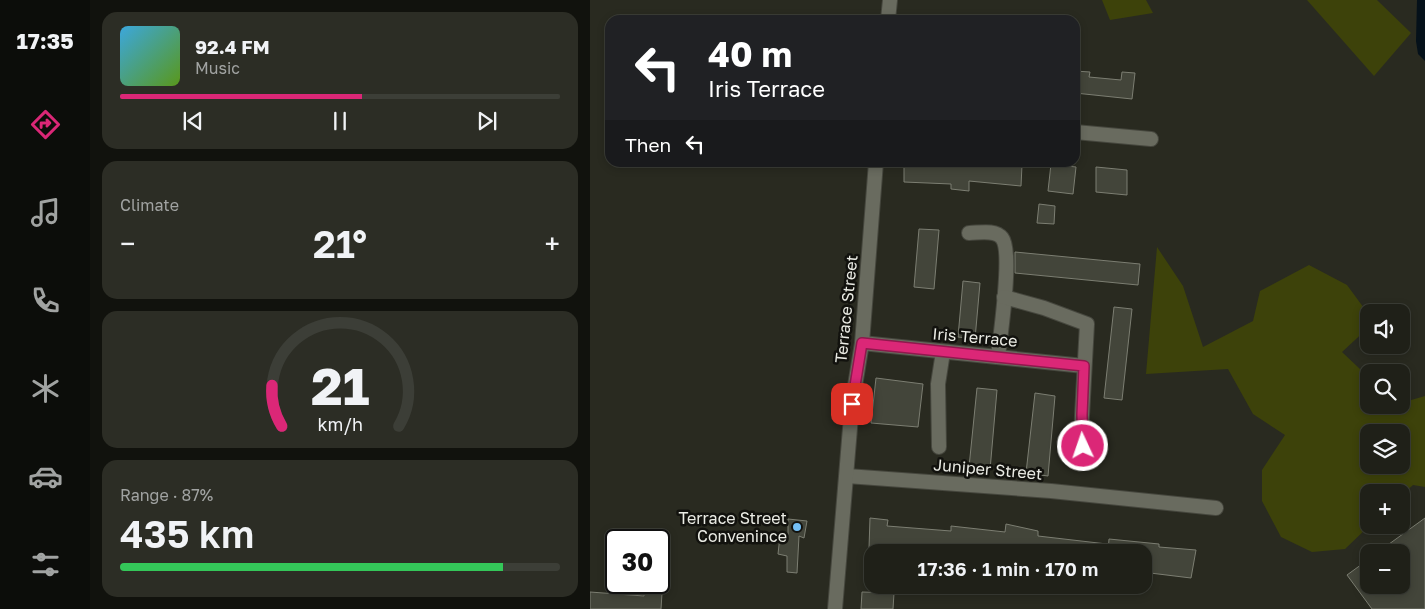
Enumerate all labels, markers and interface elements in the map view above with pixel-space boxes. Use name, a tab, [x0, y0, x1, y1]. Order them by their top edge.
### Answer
text: 17:35	[16, 27, 74, 54]
text: 40 m	[708, 33, 792, 75]
text: 92.4 FM	[195, 35, 270, 58]
icon: left	[625, 35, 690, 100]
text: Music	[195, 58, 240, 78]
text: Iris Terrace	[708, 75, 825, 102]
icon: directions	[28, 107, 63, 142]
icon: previous	[179, 107, 207, 135]
icon: pause	[326, 107, 354, 135]
icon: next	[473, 107, 501, 135]
icon: left	[681, 130, 709, 158]
text: Then	[625, 133, 671, 156]
icon: music	[28, 195, 63, 230]
text: Climate	[120, 195, 179, 215]
text: 21°	[313, 221, 367, 266]
text: −	[120, 227, 135, 260]
text: +	[545, 227, 560, 260]
street label: Terrace Street	[830, 254, 862, 364]
icon: phone	[28, 283, 63, 318]
map controls	[1360, 304, 1410, 594]
button: sound	[1360, 304, 1410, 354]
street label: Iris Terrace	[932, 323, 1018, 351]
text: 21	[311, 354, 369, 416]
button: search	[1360, 364, 1410, 414]
icon: climate	[28, 371, 63, 406]
pin	[831, 383, 873, 425]
icon: arrive	[838, 390, 866, 418]
text: km/h	[317, 413, 363, 435]
position arrow	[1056, 419, 1108, 471]
button: layers	[1360, 424, 1410, 474]
street label: Juniper Street	[933, 454, 1043, 484]
icon: car	[28, 459, 63, 494]
button: +	[1360, 484, 1410, 534]
text: Range · 87%	[120, 485, 213, 505]
place label: Terrace Street Convenince	[679, 508, 787, 546]
text: 435 km	[120, 511, 254, 556]
marker: Terrace Street Convenince	[791, 521, 803, 533]
speed limit sign: 30	[605, 529, 670, 594]
button: −	[1360, 544, 1410, 594]
icon: filters	[28, 547, 63, 582]
text: 17:36 · 1 min · 170 m	[918, 557, 1098, 580]

